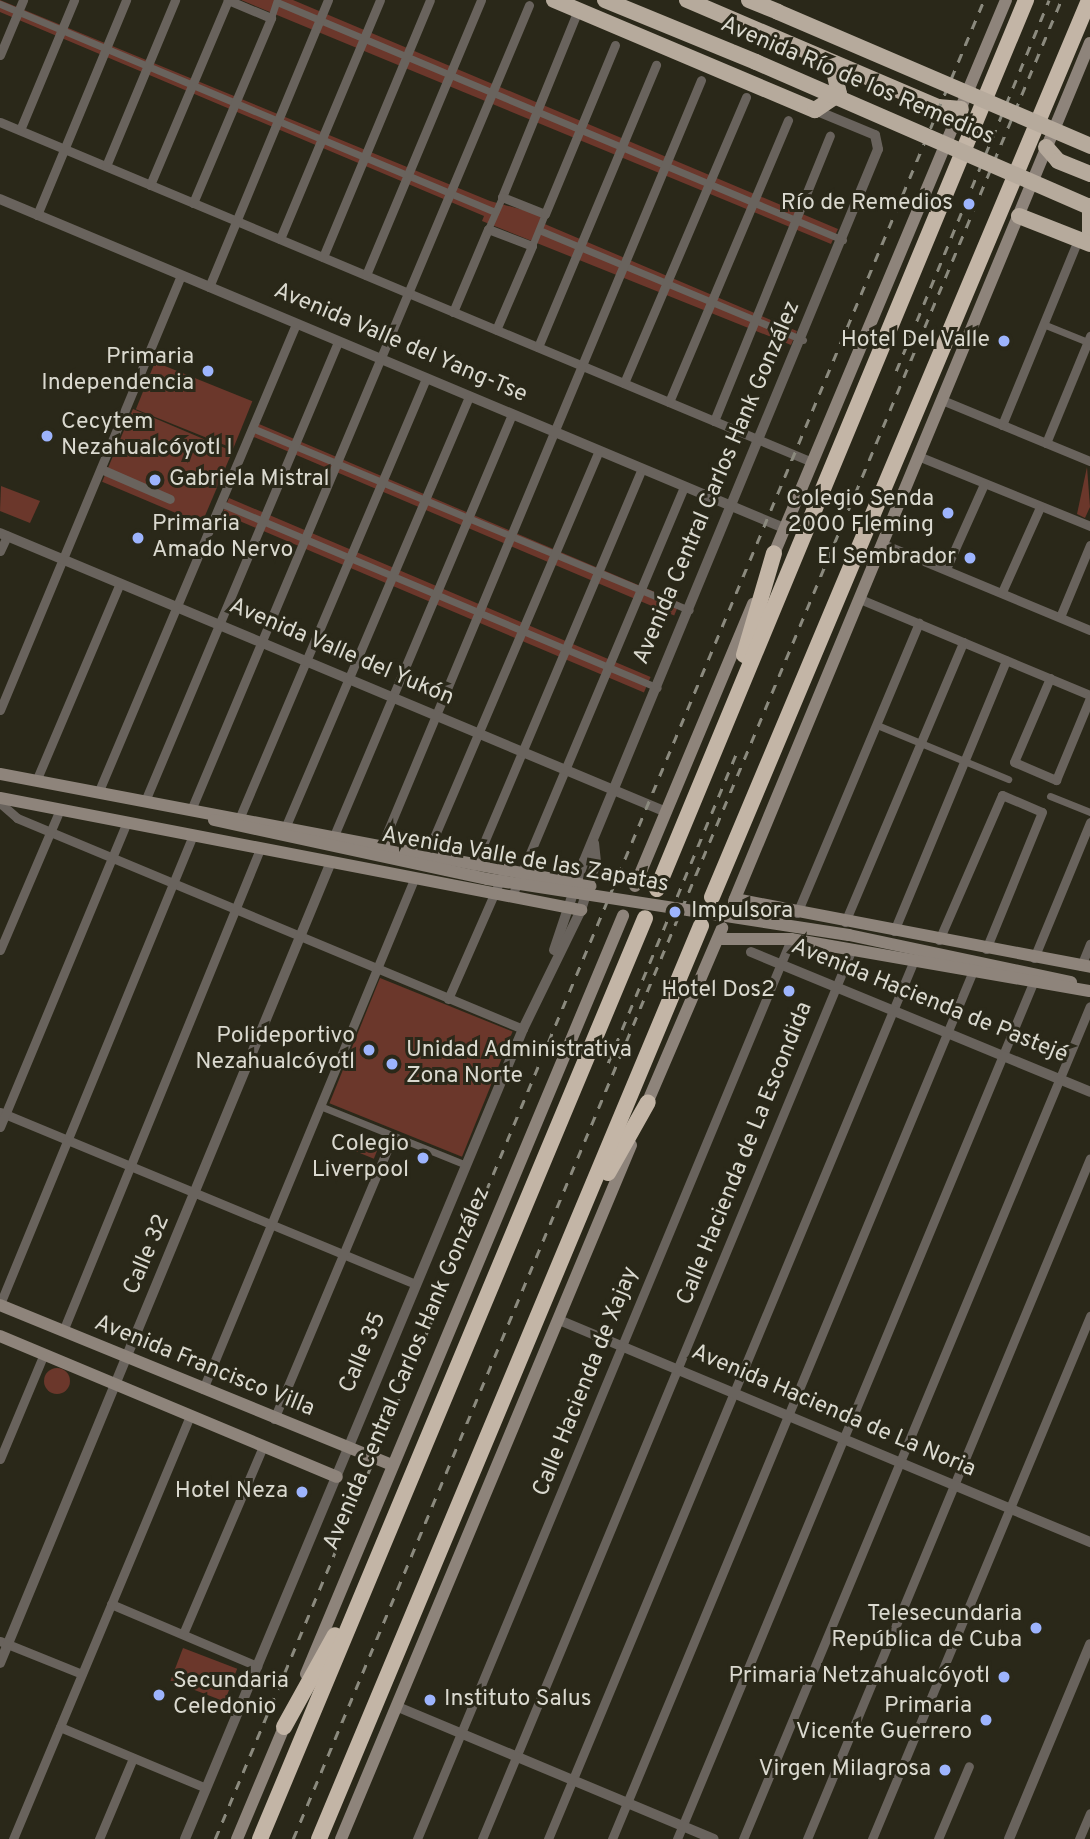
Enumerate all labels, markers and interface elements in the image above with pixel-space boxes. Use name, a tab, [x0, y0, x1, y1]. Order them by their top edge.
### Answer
street label: Avenida Río de los Remedios	[716, 12, 998, 152]
place label: Río de Remedios	[781, 190, 953, 218]
marker: Río de Remedios	[959, 194, 979, 214]
street label: Avenida Valle del Yang-Tse	[268, 278, 532, 410]
street label: Avenida Central Carlos Hank González	[629, 297, 807, 669]
place label: Hotel Del Valle	[840, 327, 990, 355]
marker: Hotel Del Valle	[996, 333, 1012, 349]
place label: Primaria Independencia	[41, 344, 194, 398]
marker: Primaria Independencia	[200, 363, 216, 379]
place label: Cecytem Nezahualcóyotl I	[61, 409, 233, 463]
marker: Cecytem Nezahualcóyotl I	[39, 428, 55, 444]
place label: Gabriela Mistral	[169, 466, 330, 494]
marker: Gabriela Mistral	[147, 472, 163, 488]
place label: Colegio Senda 2000 Fleming	[786, 486, 934, 540]
marker: Colegio Senda 2000 Fleming	[940, 505, 956, 521]
place label: Primaria Amado Nervo	[152, 511, 293, 565]
marker: Primaria Amado Nervo	[130, 530, 146, 546]
place label: El Sembrador	[817, 544, 956, 572]
marker: El Sembrador	[962, 550, 978, 566]
street label: Avenida Valle del Yukón	[224, 593, 458, 713]
street label: Avenida Valle de las Zapatas	[379, 822, 671, 900]
place label: Impulsora	[691, 898, 793, 926]
marker: Impulsora	[665, 902, 685, 922]
street label: Avenida Hacienda de Pastejé	[787, 934, 1071, 1070]
place label: Hotel Dos2	[661, 977, 775, 1005]
marker: Hotel Dos2	[781, 983, 797, 999]
street label: Calle Hacienda de La Escondida	[672, 998, 820, 1310]
place label: Polideportivo Nezahualcóyotl	[195, 1023, 355, 1077]
place label: Unidad Administrativa Zona Norte	[406, 1037, 633, 1091]
marker: Polideportivo Nezahualcóyotl	[361, 1042, 377, 1058]
marker: Unidad Administrativa Zona Norte	[384, 1056, 400, 1072]
place label: Colegio Liverpool	[312, 1131, 409, 1185]
marker: Colegio Liverpool	[415, 1150, 431, 1166]
street label: Avenida Central Carlos Hank González	[319, 1183, 497, 1555]
street label: Calle 32	[119, 1211, 177, 1299]
street label: Calle Hacienda de Xajay	[528, 1263, 646, 1501]
street label: Calle 35	[335, 1309, 393, 1397]
street label: Avenida Francisco Villa	[89, 1310, 319, 1424]
street label: Avenida Hacienda de La Noria	[687, 1339, 979, 1485]
place label: Hotel Neza	[175, 1478, 288, 1506]
marker: Hotel Neza	[294, 1484, 310, 1500]
place label: Telesecundaria República de Cuba	[831, 1601, 1022, 1655]
marker: Telesecundaria República de Cuba	[1028, 1620, 1044, 1636]
place label: Primaria Netzahualcóyotl	[728, 1663, 990, 1691]
place label: Secundaria Celedonio	[173, 1668, 289, 1722]
marker: Primaria Netzahualcóyotl	[996, 1669, 1012, 1685]
place label: Instituto Salus	[444, 1686, 591, 1714]
marker: Secundaria Celedonio	[151, 1687, 167, 1703]
marker: Instituto Salus	[422, 1692, 438, 1708]
place label: Primaria Vicente Guerrero	[796, 1693, 972, 1747]
marker: Primaria Vicente Guerrero	[978, 1712, 994, 1728]
place label: Virgen Milagrosa	[758, 1756, 931, 1784]
marker: Virgen Milagrosa	[937, 1762, 953, 1778]

